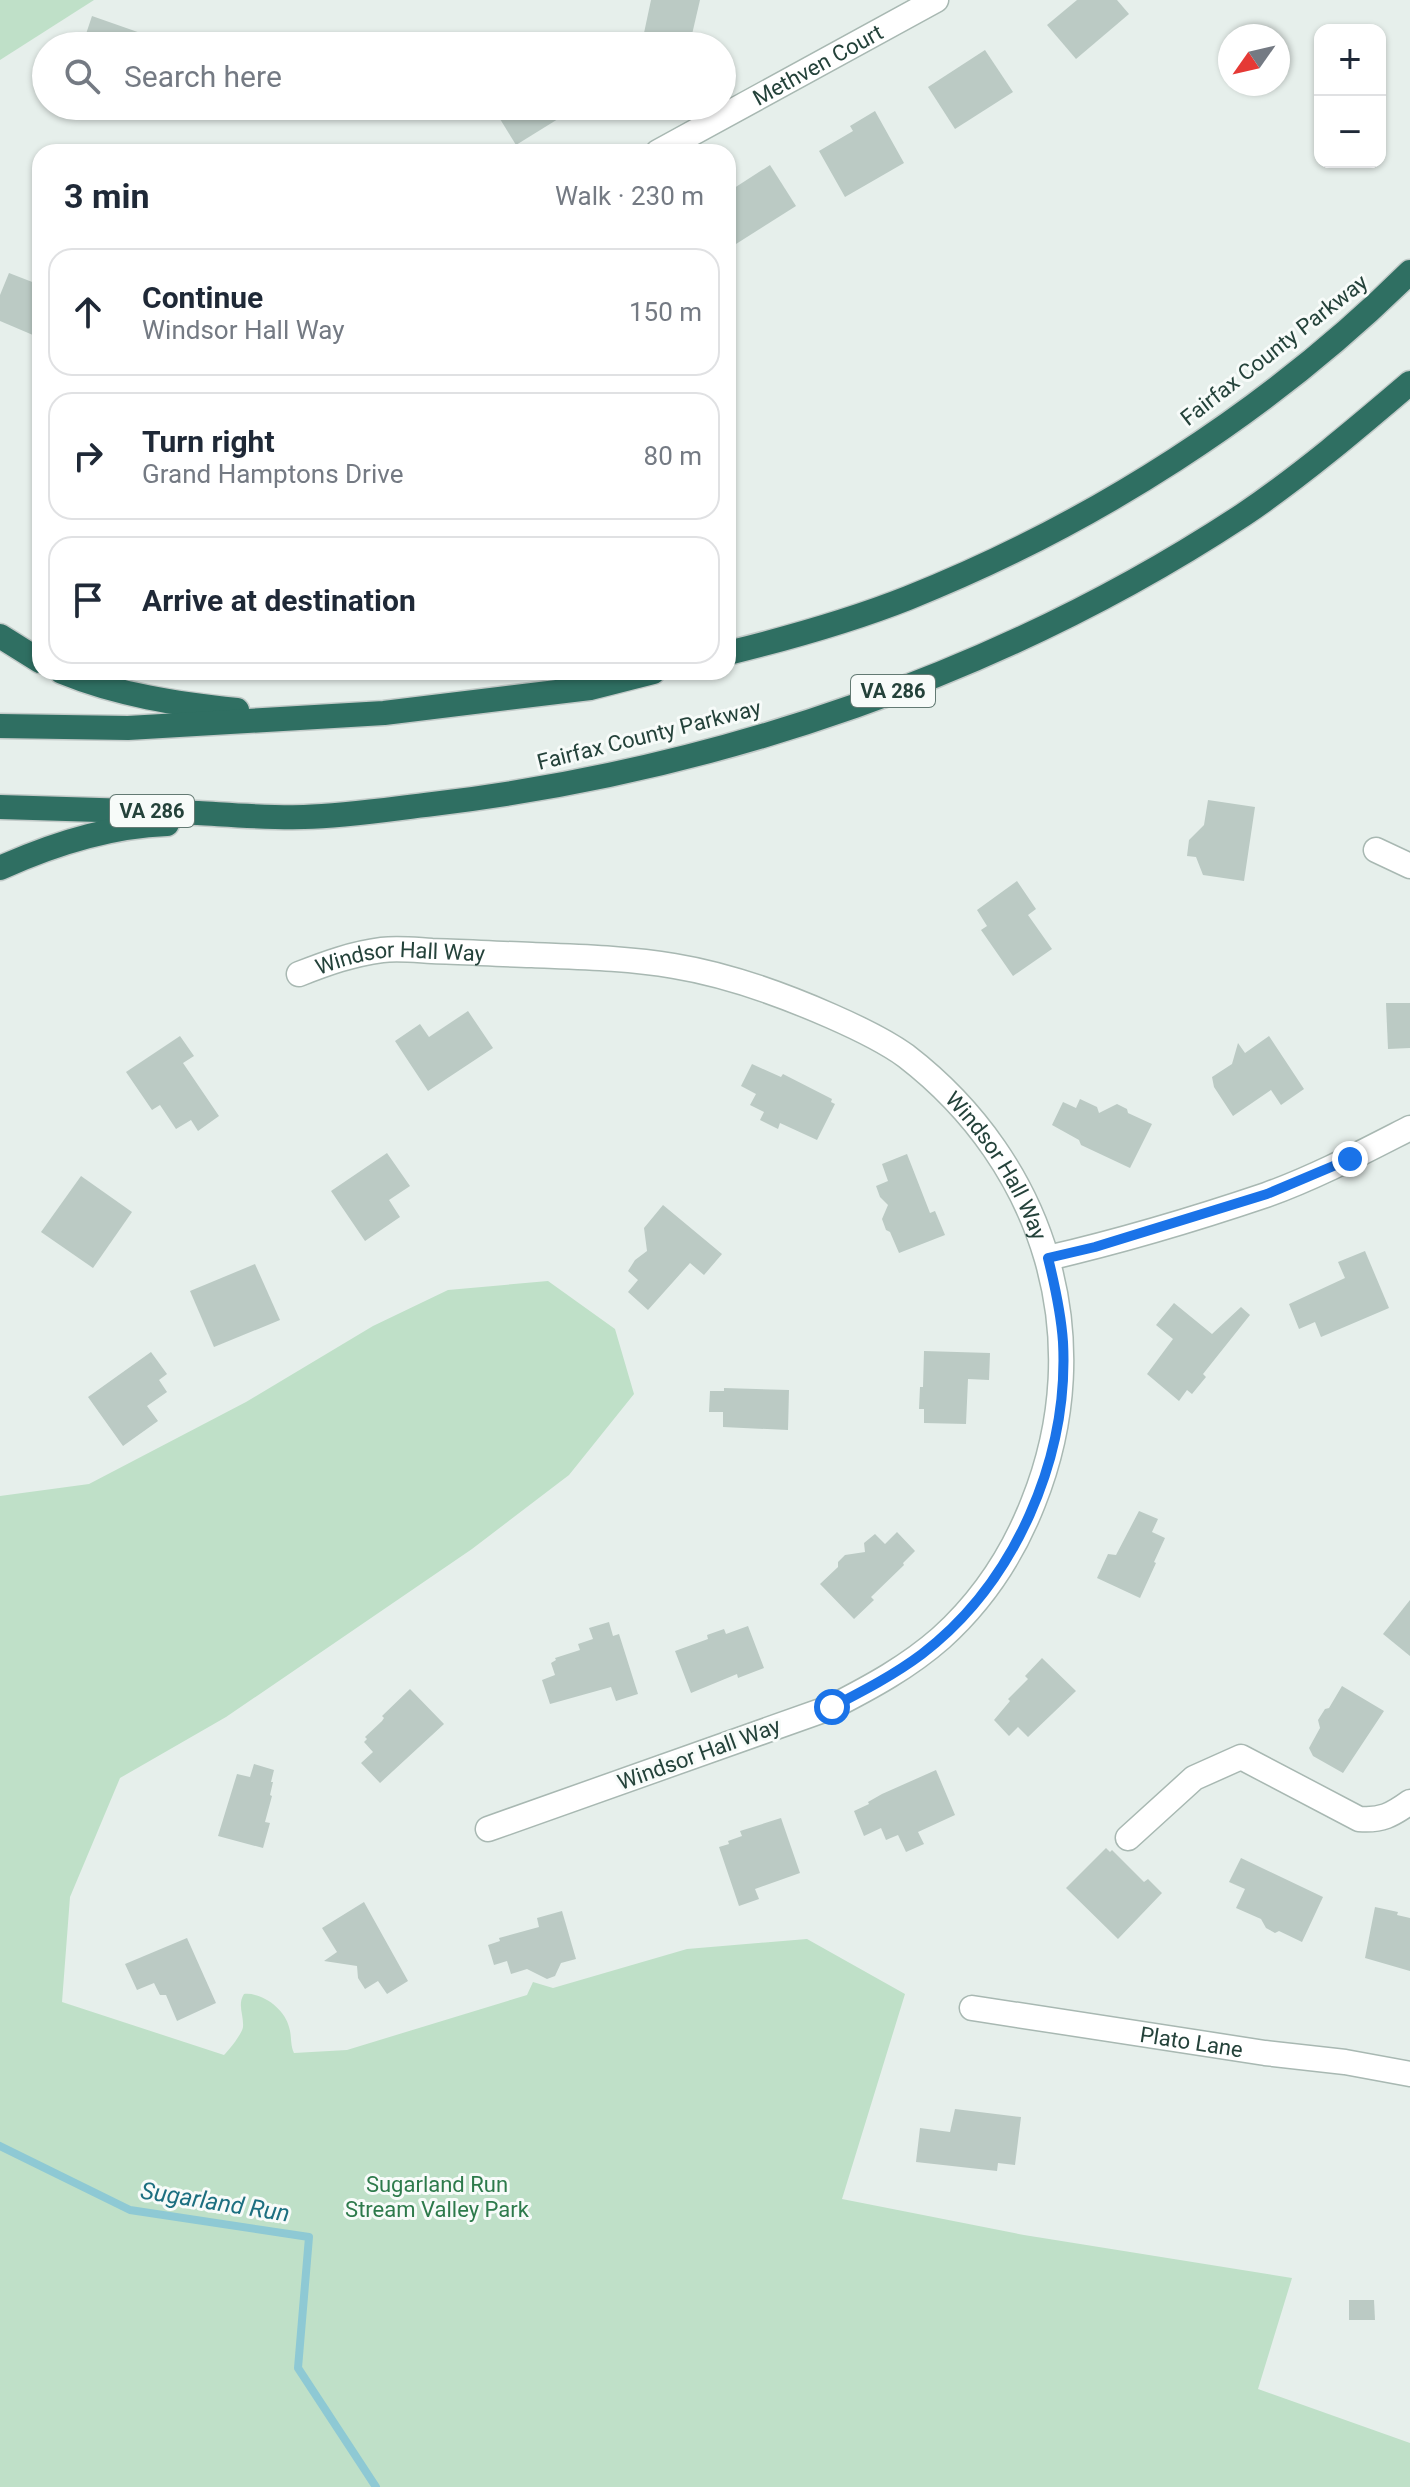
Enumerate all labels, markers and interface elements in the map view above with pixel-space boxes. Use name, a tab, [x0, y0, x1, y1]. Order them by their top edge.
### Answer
street label: Methven Court	[748, 19, 887, 110]
north arrow	[1218, 24, 1290, 96]
map controls	[1314, 24, 1386, 168]
button: +	[1314, 24, 1386, 96]
search box	[32, 32, 736, 120]
icon: search	[60, 54, 104, 98]
text: Search here	[124, 59, 282, 94]
button: −	[1314, 96, 1386, 168]
text: 3 min	[64, 176, 149, 216]
text: Walk · 230 m	[555, 181, 704, 211]
street label: Fairfax County Parkway	[1176, 269, 1373, 431]
text: Continue	[142, 280, 263, 315]
icon: ahead	[66, 290, 110, 334]
text: 150 m	[629, 297, 702, 327]
text: Windsor Hall Way	[142, 315, 345, 345]
text: Turn right	[142, 424, 275, 459]
icon: right	[66, 434, 110, 478]
text: 80 m	[644, 441, 702, 471]
text: Grand Hamptons Drive	[142, 459, 403, 489]
icon: arrive	[66, 578, 110, 622]
text: Arrive at destination	[142, 583, 416, 618]
road number: VA 286	[851, 675, 935, 707]
street label: Fairfax County Parkway	[534, 695, 764, 775]
road number: VA 286	[110, 795, 194, 827]
street label: Windsor Hall Way	[312, 937, 486, 979]
street label: Windsor Hall Way	[941, 1086, 1052, 1244]
route end	[1332, 1141, 1368, 1177]
route start	[814, 1689, 850, 1725]
street label: Windsor Hall Way	[614, 1713, 784, 1795]
street label: Plato Lane	[1138, 2021, 1245, 2062]
park label: Sugarland Run Stream Valley Park	[345, 2172, 530, 2222]
water label: Sugarland Run	[138, 2176, 292, 2228]

